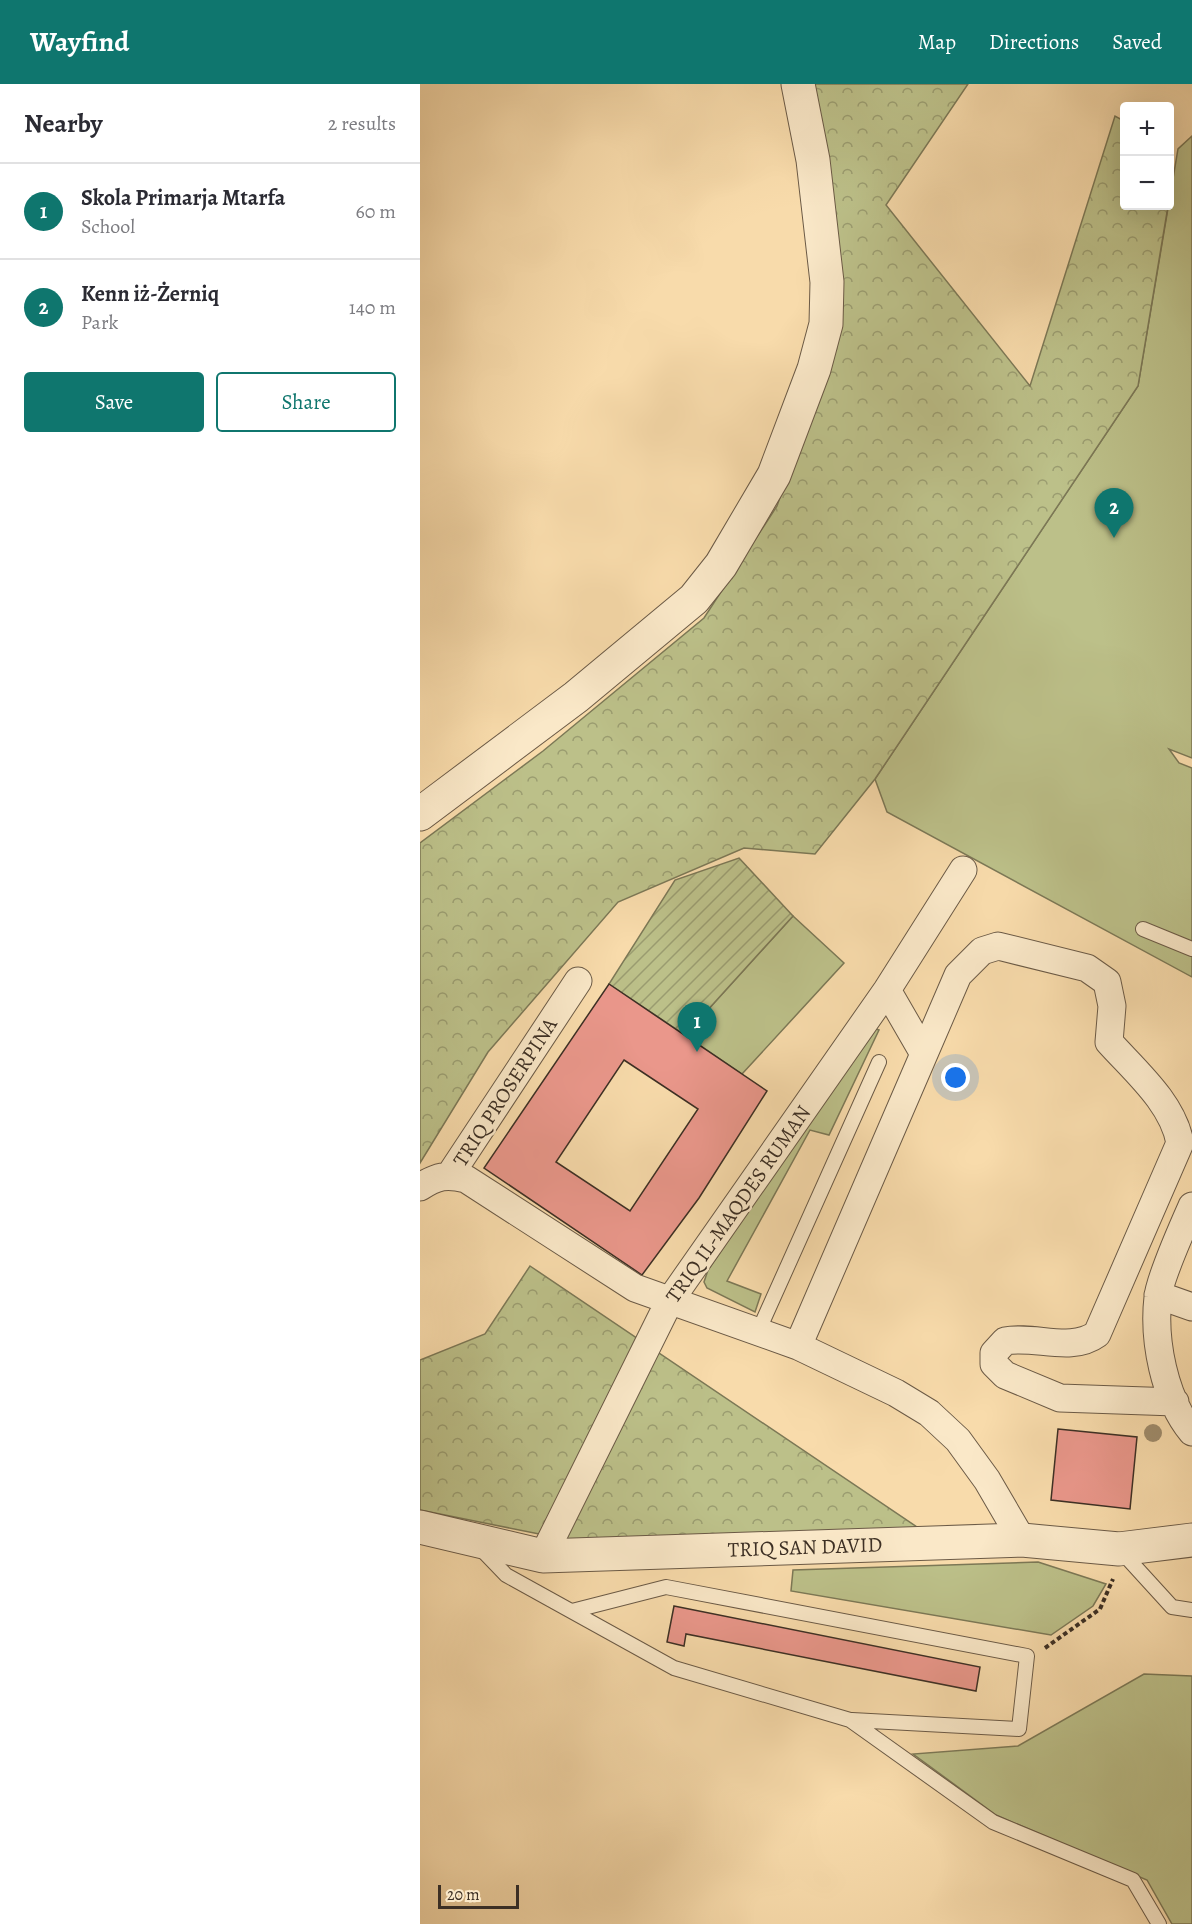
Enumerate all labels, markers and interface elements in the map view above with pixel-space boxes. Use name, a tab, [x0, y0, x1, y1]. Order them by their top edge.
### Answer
text: Wayfind	[30, 23, 129, 61]
text: Map	[918, 28, 956, 56]
text: Directions	[989, 28, 1079, 56]
text: Saved	[1112, 28, 1162, 56]
map controls	[1120, 102, 1174, 210]
button: +	[1120, 102, 1174, 156]
text: Nearby	[24, 106, 103, 141]
text: 2 results	[328, 110, 396, 137]
button: −	[1120, 156, 1174, 210]
text: Skola Primarja Mtarfa	[81, 183, 286, 213]
text: 1	[40, 198, 47, 225]
text: 60 m	[356, 198, 396, 225]
text: School	[81, 213, 135, 240]
text: Kenn iż-Żerniq	[81, 279, 219, 309]
text: 2	[39, 294, 48, 321]
text: 140 m	[349, 294, 396, 321]
text: Park	[81, 309, 119, 336]
button: Save	[24, 372, 204, 432]
button: Share	[216, 372, 396, 432]
pin: 2	[1094, 488, 1134, 538]
pin: 1	[678, 1002, 716, 1052]
street label: TRIQ PROSERPINA	[446, 1012, 564, 1172]
your location	[941, 1063, 970, 1092]
street label: TRIQ IL-MAQDES RUMAN	[659, 1100, 817, 1308]
street label: TRIQ SAN DAVID	[727, 1530, 883, 1564]
scale bar	[438, 1882, 519, 1910]
text: 20 m	[447, 1884, 480, 1906]

